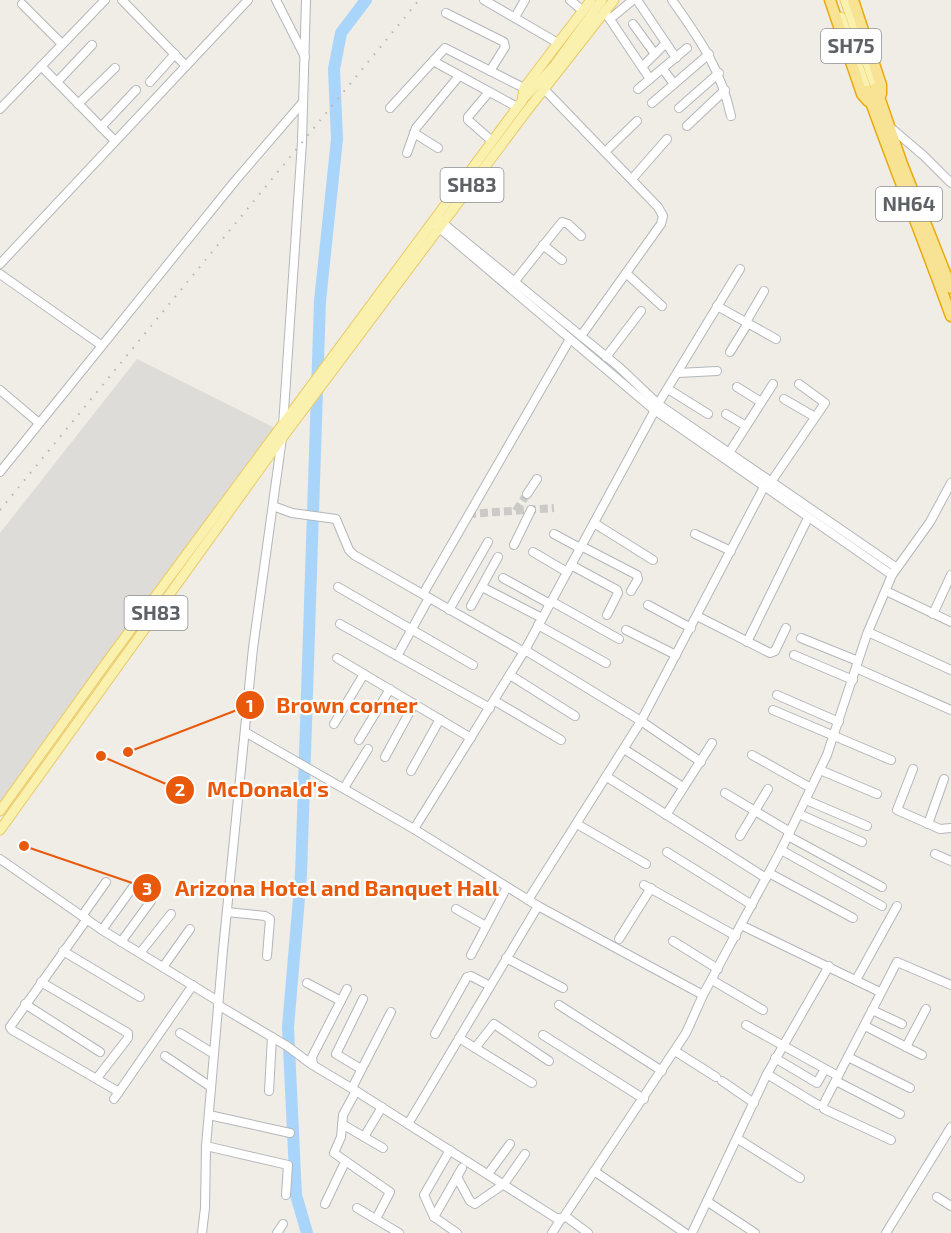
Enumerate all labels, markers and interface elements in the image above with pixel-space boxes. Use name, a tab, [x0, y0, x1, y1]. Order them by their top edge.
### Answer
road number: SH75	[821, 29, 881, 63]
road number: SH83	[440, 168, 504, 202]
road number: NH64	[876, 187, 942, 221]
road number: SH83	[124, 596, 188, 630]
callout: Brown corner	[235, 685, 430, 725]
text: Brown corner	[276, 691, 418, 717]
text: 1	[246, 694, 254, 716]
callout: McDonald's	[165, 770, 340, 810]
text: McDonald's	[207, 775, 329, 801]
text: 2	[175, 778, 185, 800]
callout: Arizona Hotel and Banquet Hall	[132, 868, 511, 908]
text: Arizona Hotel and Banquet Hall	[175, 874, 500, 900]
text: 3	[142, 877, 152, 899]

